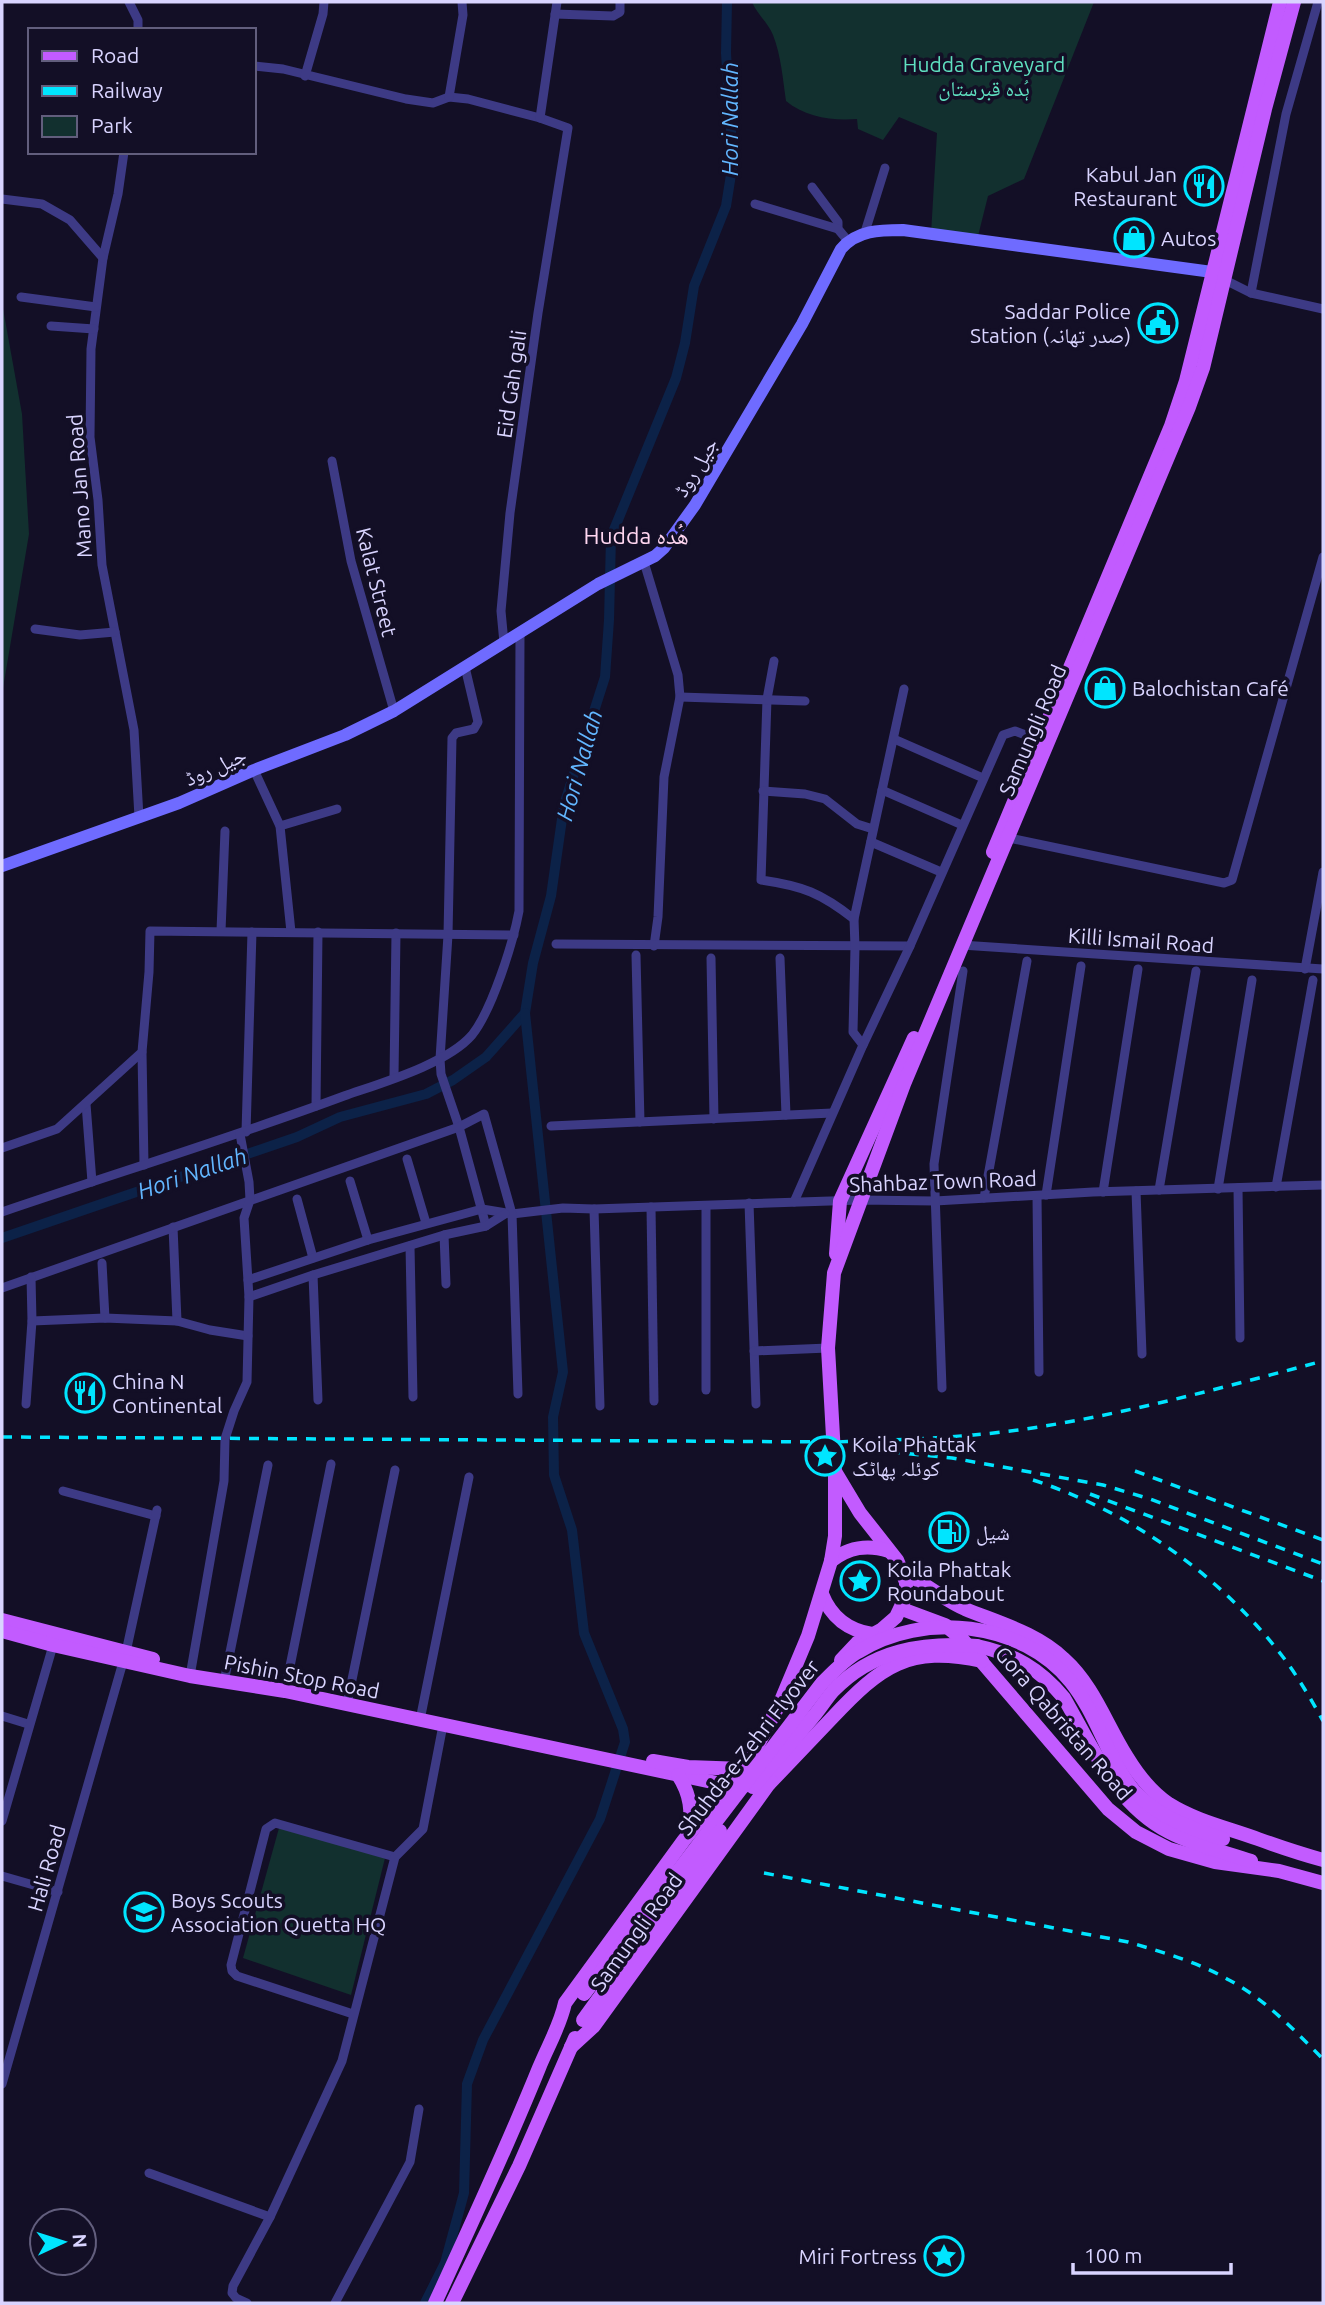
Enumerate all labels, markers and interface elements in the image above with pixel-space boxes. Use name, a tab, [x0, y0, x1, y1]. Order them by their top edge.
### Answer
legend	[28, 28, 256, 154]
text: Road	[91, 43, 139, 67]
park label: Hudda Graveyard ہُدہ قبرستان	[903, 52, 1065, 101]
water label: Hori Nallah	[717, 62, 742, 176]
text: Railway	[91, 78, 163, 102]
text: Park	[91, 113, 133, 137]
place label: Kabul Jan Restaurant	[1073, 162, 1177, 210]
restaurant icon: Kabul Jan Restaurant	[1183, 165, 1225, 207]
shop icon: Autos	[1113, 217, 1155, 259]
place label: Autos	[1161, 226, 1216, 250]
place label: Saddar Police Station (صدر تھانہ)	[970, 299, 1131, 348]
public building icon: Saddar Police Station (صدر تھانہ)	[1137, 302, 1179, 344]
street label: Eid Gah gali	[492, 328, 530, 440]
street label: Mano Jan Road	[62, 413, 96, 559]
street label: جیل روڈ	[668, 433, 724, 502]
district label: Hudda ھُدہ	[583, 523, 689, 548]
street label: Kalat Street	[352, 525, 402, 639]
street label: Samungli Road	[994, 661, 1070, 799]
shop icon: Balochistan Café	[1084, 667, 1126, 709]
place label: Balochistan Café	[1132, 676, 1289, 700]
water label: Hori Nallah	[551, 707, 607, 823]
street label: جیل روڈ	[181, 742, 250, 792]
street label: Killi Ismail Road	[1067, 923, 1215, 957]
water label: Hori Nallah	[134, 1143, 250, 1203]
street label: Shahbaz Town Road	[849, 1166, 1037, 1196]
place label: China N Continental	[112, 1369, 223, 1417]
restaurant icon: China N Continental	[64, 1372, 106, 1414]
place label: Koila Phattak کوئلہ پھاٹک	[852, 1432, 977, 1481]
place icon: Koila Phattak کوئلہ پھاٹک	[804, 1435, 846, 1477]
fuel station icon: شیل	[928, 1511, 970, 1553]
place label: شیل	[976, 1520, 1010, 1546]
place label: Koila Phattak Roundabout	[887, 1557, 1012, 1605]
place icon: Koila Phattak Roundabout	[839, 1560, 881, 1602]
street label: Gora Qabristan Road	[991, 1641, 1137, 1805]
street label: Pishin Stop Road	[222, 1649, 382, 1703]
street label: Shuhda-e-Zehri Flyover	[672, 1655, 824, 1839]
street label: Hali Road	[22, 1822, 70, 1914]
street label: Samungli Road	[585, 1868, 687, 1996]
place label: Boys Scouts Association Quetta HQ	[171, 1888, 386, 1936]
school or university icon: Boys Scouts Association Quetta HQ	[123, 1891, 165, 1933]
north arrow	[28, 2207, 98, 2277]
scale bar	[1073, 2232, 1230, 2276]
text: N	[68, 2233, 91, 2249]
place icon: Miri Fortress	[923, 2235, 965, 2277]
text: 100 m	[1084, 2243, 1142, 2267]
place label: Miri Fortress	[798, 2244, 917, 2268]

